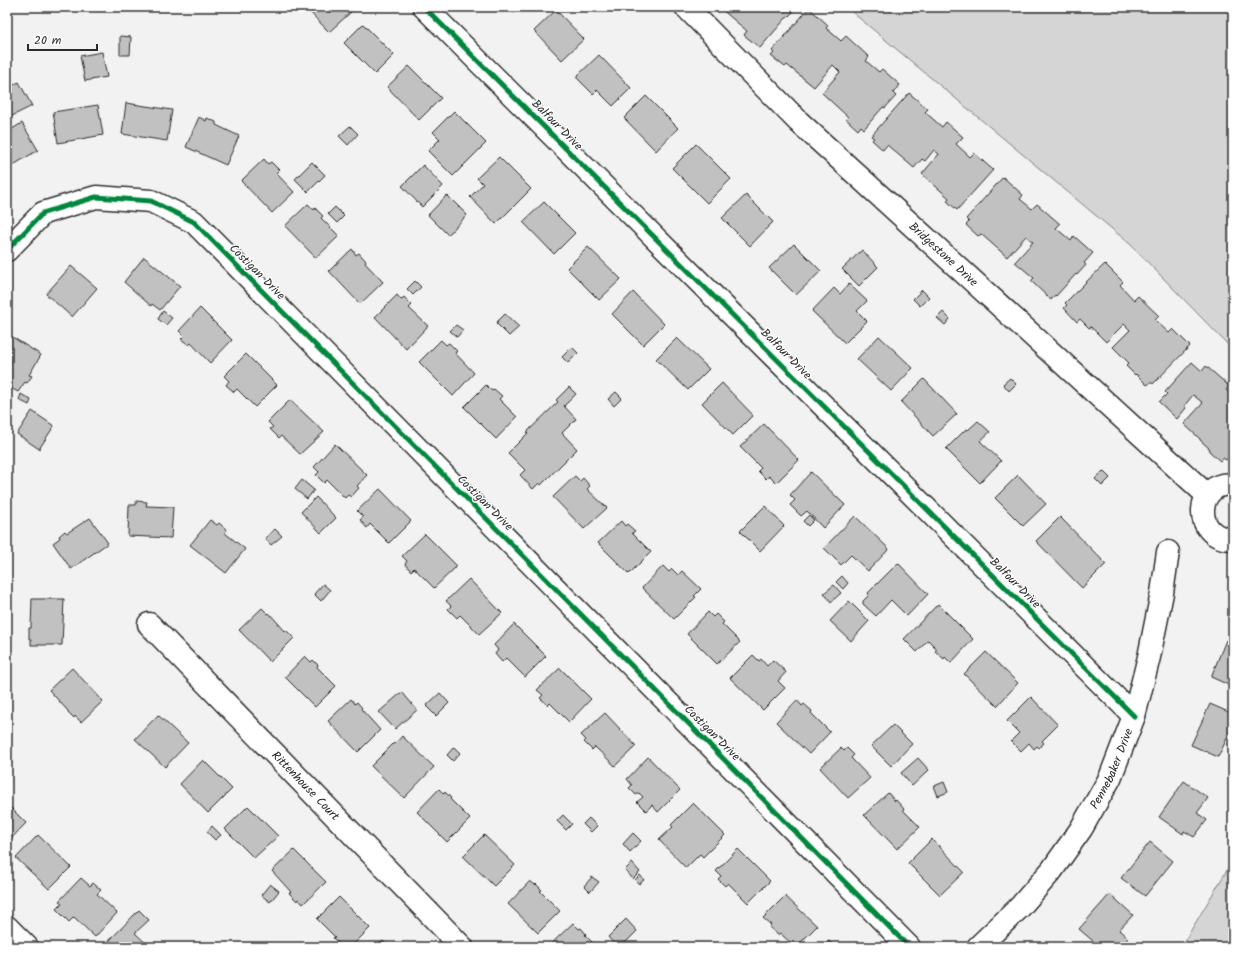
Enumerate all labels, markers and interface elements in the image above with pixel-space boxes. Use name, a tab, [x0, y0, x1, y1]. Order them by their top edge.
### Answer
scale bar	[28, 26, 97, 52]
text: 20 m	[34, 31, 62, 50]
street label: Balfour Drive	[527, 95, 587, 155]
street label: Bridgestone Drive	[904, 217, 983, 291]
street label: Costigan Drive	[225, 240, 290, 305]
street label: Balfour Drive	[756, 324, 816, 384]
street label: Costigan Drive	[453, 471, 518, 536]
street label: Balfour Drive	[985, 553, 1045, 613]
street label: Costigan Drive	[680, 701, 745, 766]
street label: Pennebaker Drive	[1085, 725, 1138, 813]
street label: Rittenhouse Court	[267, 746, 344, 825]

